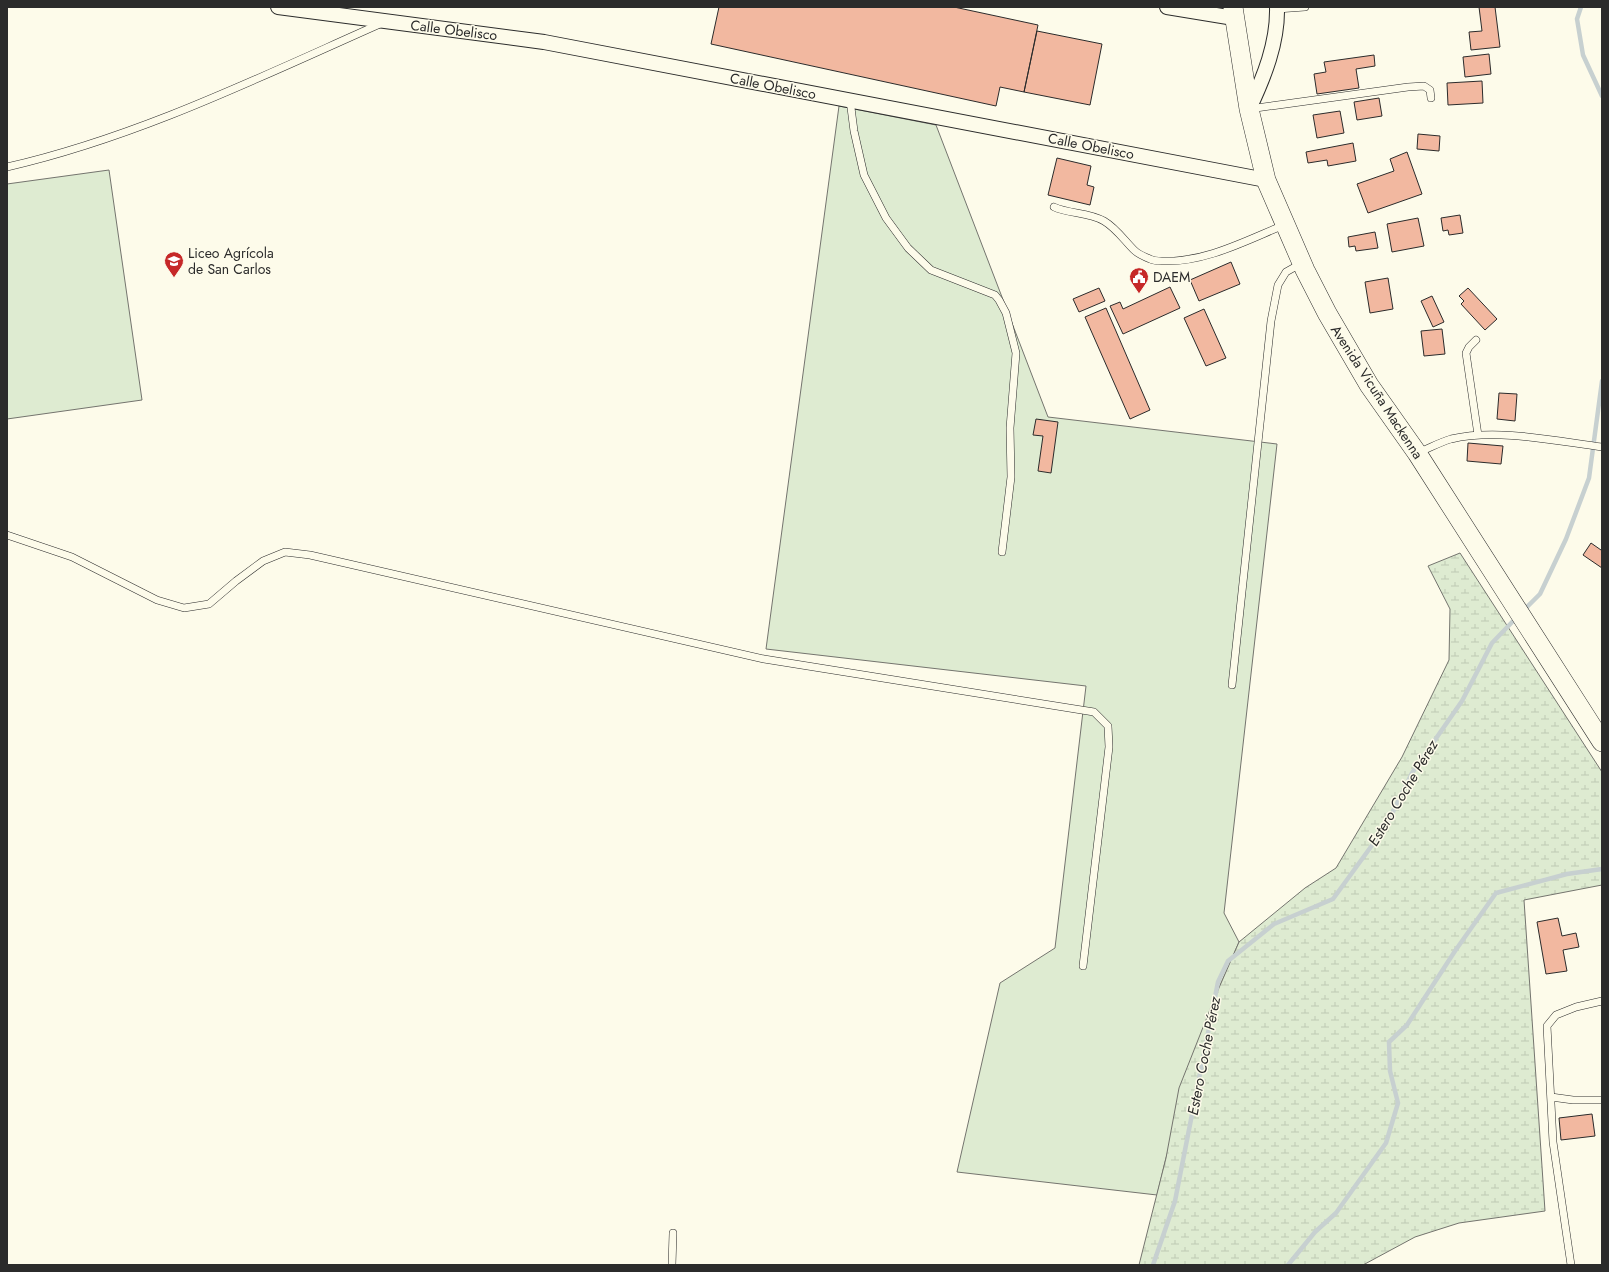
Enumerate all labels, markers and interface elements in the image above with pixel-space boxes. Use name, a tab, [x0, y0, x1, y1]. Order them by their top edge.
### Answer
street label: Calle Obelisco	[409, 15, 499, 45]
street label: Calle Obelisco	[728, 68, 818, 104]
street label: Calle Obelisco	[1046, 128, 1136, 164]
place label: Liceo Agrícola de San Carlos	[188, 243, 274, 279]
school or university icon: Liceo Agrícola de San Carlos	[163, 250, 185, 278]
public building icon: DAEM	[1128, 266, 1150, 294]
place label: DAEM	[1153, 267, 1190, 287]
street label: Avenida Vicuña Mackenna	[1326, 321, 1428, 463]
water label: Estero Coche Pérez	[1363, 735, 1444, 850]
water label: Estero Coche Pérez	[1182, 994, 1227, 1117]

